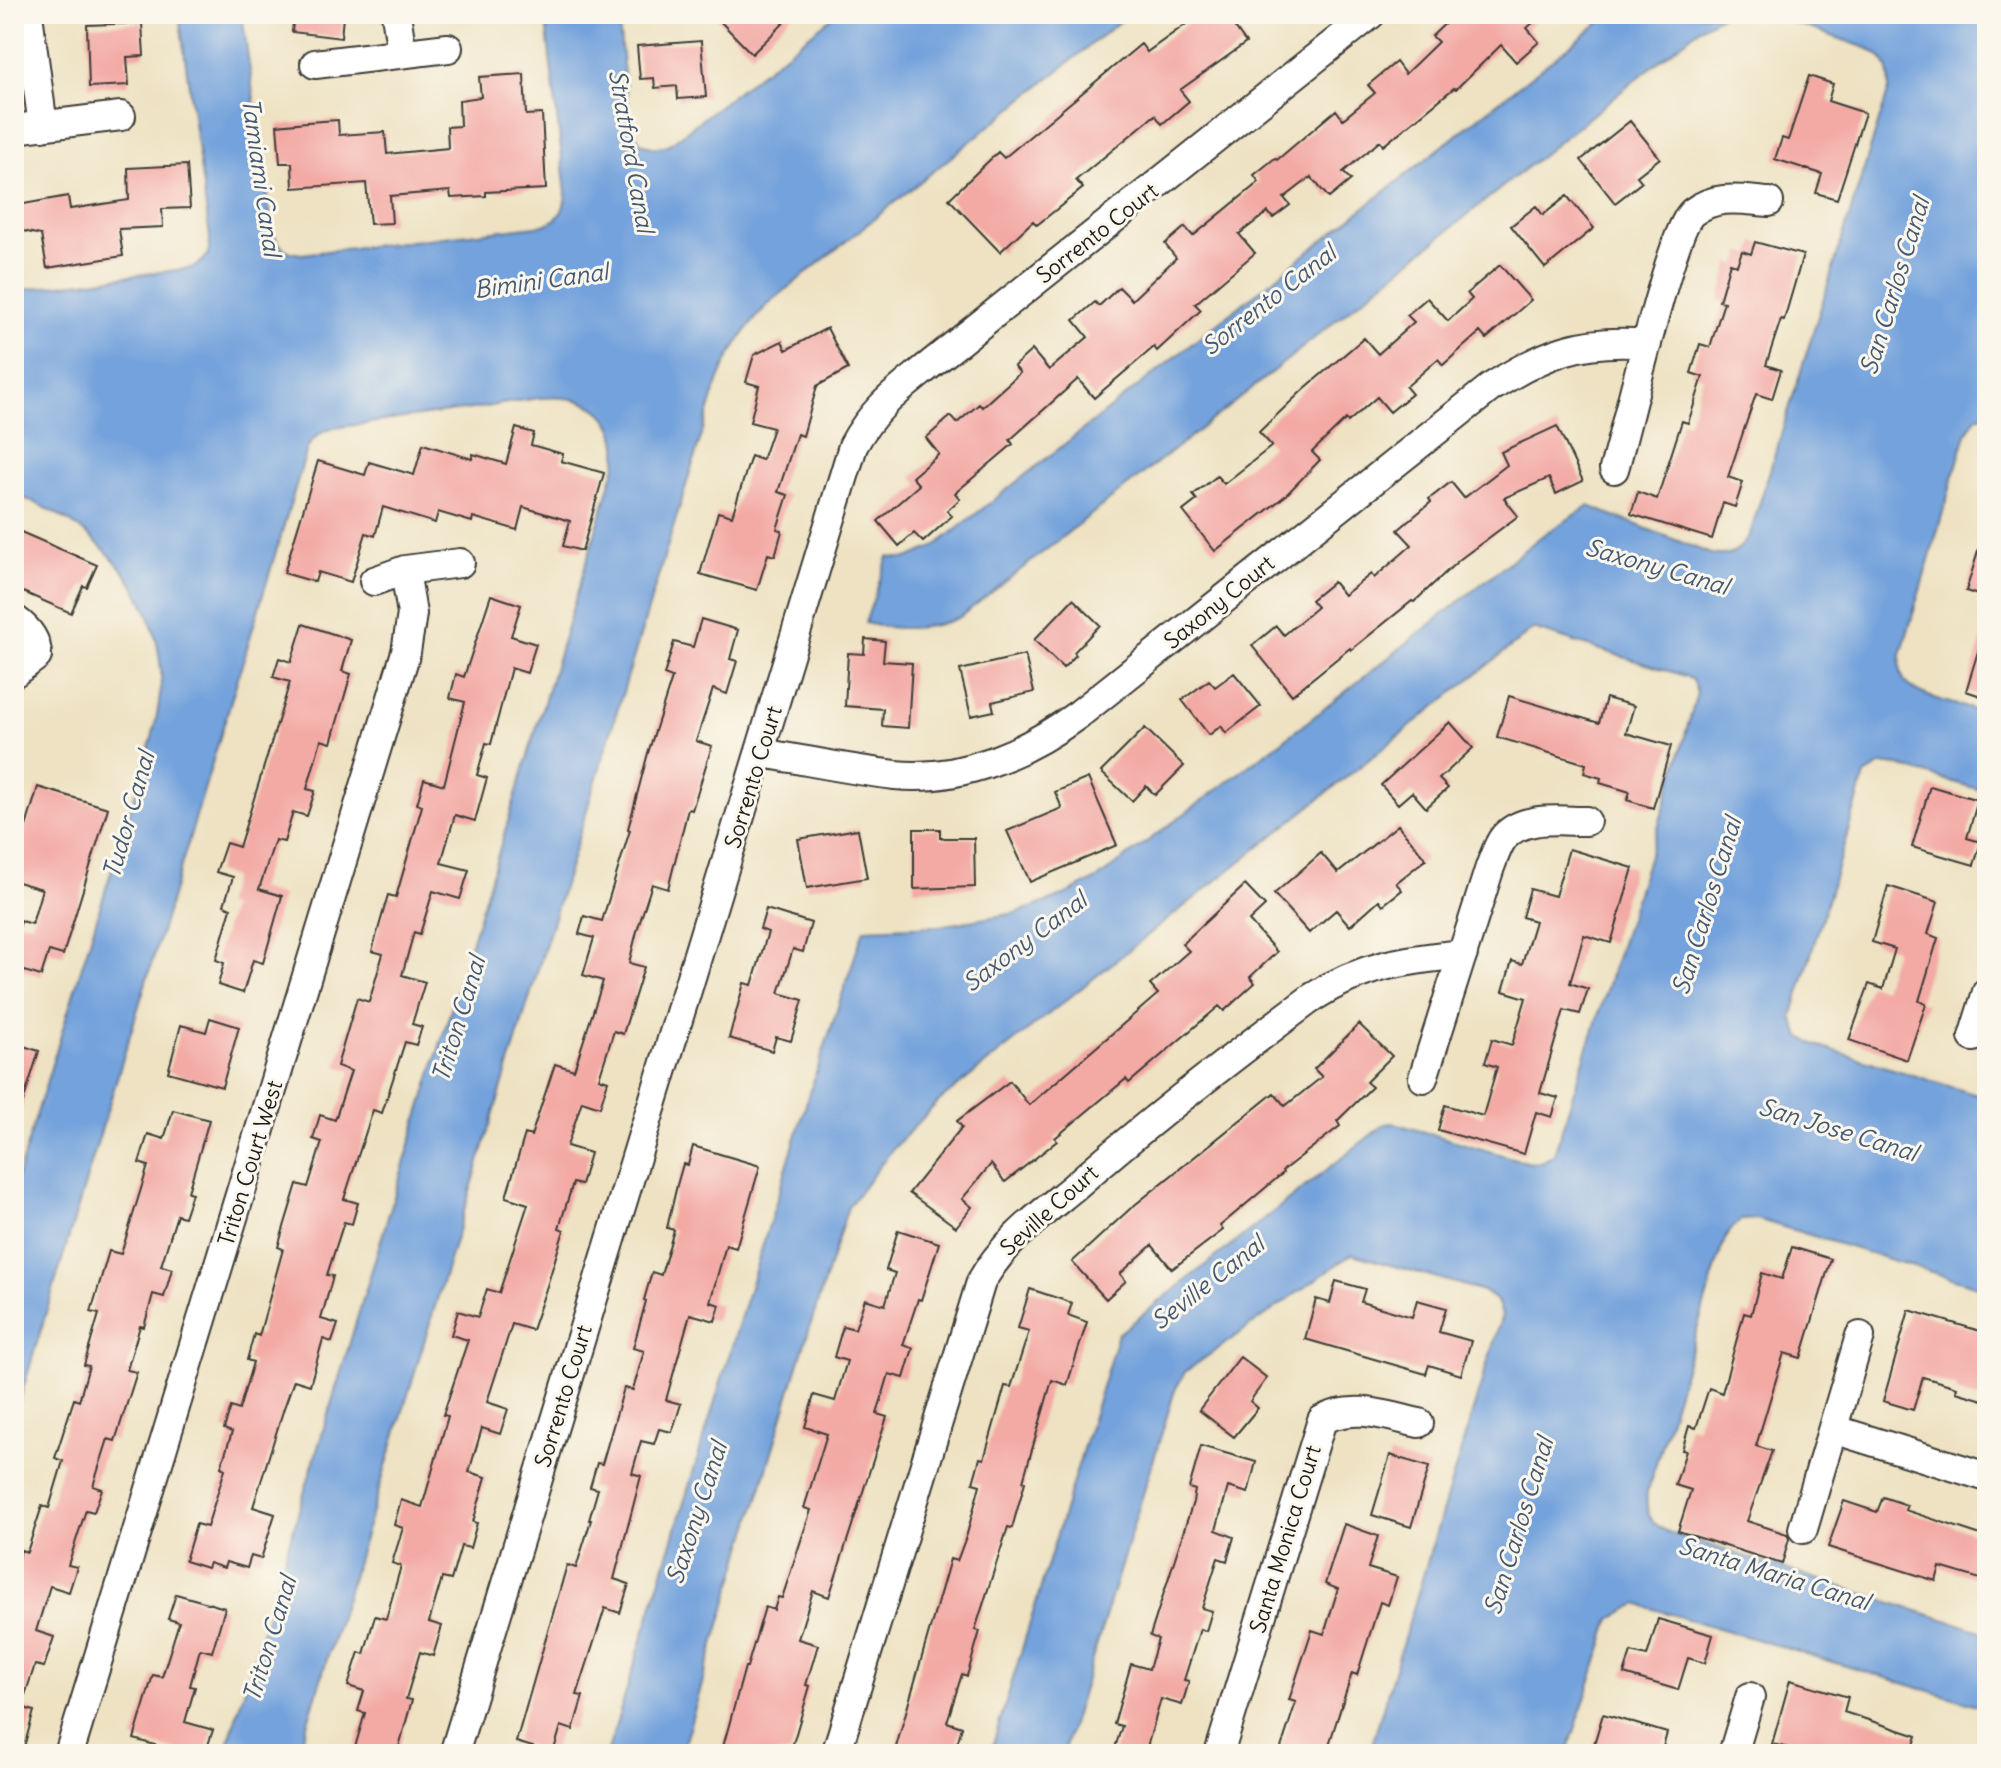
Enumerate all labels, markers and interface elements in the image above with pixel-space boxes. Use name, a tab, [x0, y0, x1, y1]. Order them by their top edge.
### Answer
water label: Stratford Canal	[603, 67, 662, 238]
water label: Tamiami Canal	[236, 96, 288, 261]
street label: Sorrento Court	[1030, 177, 1164, 289]
water label: San Carlos Canal	[1853, 190, 1936, 378]
water label: Sorrento Canal	[1195, 235, 1344, 361]
water label: Bimini Canal	[472, 255, 613, 304]
water label: Saxony Canal	[1582, 531, 1736, 602]
street label: Saxony Court	[1158, 549, 1280, 655]
street label: Sorrento Court	[718, 703, 788, 851]
water label: Tudor Canal	[96, 745, 161, 881]
water label: San Carlos Canal	[1665, 810, 1748, 998]
water label: Saxony Canal	[957, 883, 1095, 998]
water label: Triton Canal	[425, 949, 492, 1085]
street label: Triton Court West	[212, 1077, 288, 1249]
water label: San Jose Canal	[1755, 1091, 1925, 1168]
street label: Seville Court	[994, 1159, 1104, 1261]
water label: Seville Canal	[1145, 1227, 1273, 1336]
street label: Sorrento Court	[528, 1322, 598, 1470]
water label: San Carlos Canal	[1477, 1430, 1560, 1618]
water label: Saxony Canal	[659, 1435, 734, 1587]
street label: Santa Monica Court	[1243, 1442, 1327, 1636]
water label: Santa Maria Canal	[1675, 1530, 1877, 1617]
water label: Triton Canal	[236, 1569, 303, 1705]

